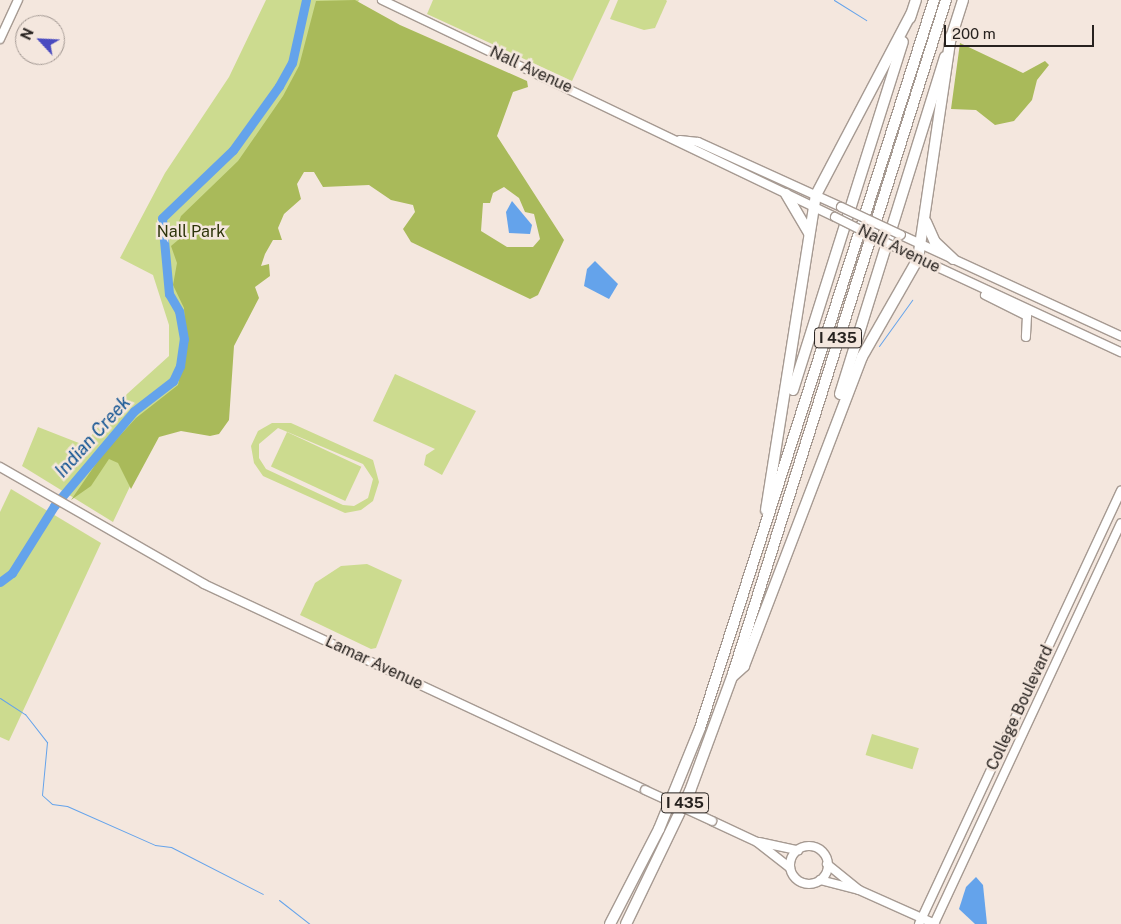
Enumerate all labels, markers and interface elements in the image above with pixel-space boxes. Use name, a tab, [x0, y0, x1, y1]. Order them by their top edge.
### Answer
north arrow	[15, 15, 65, 65]
scale bar	[946, 15, 1096, 47]
text: 200 m	[952, 25, 996, 42]
text: N	[18, 26, 37, 42]
street label: Nall Avenue	[487, 42, 575, 98]
street label: Nall Avenue	[855, 221, 943, 277]
park label: Nall Park	[157, 222, 225, 242]
road number: I 435	[813, 326, 863, 350]
water label: Indian Creek	[51, 392, 135, 482]
street label: Lamar Avenue	[322, 632, 426, 694]
street label: College Boulevard	[983, 642, 1057, 774]
road number: I 435	[660, 790, 710, 816]

